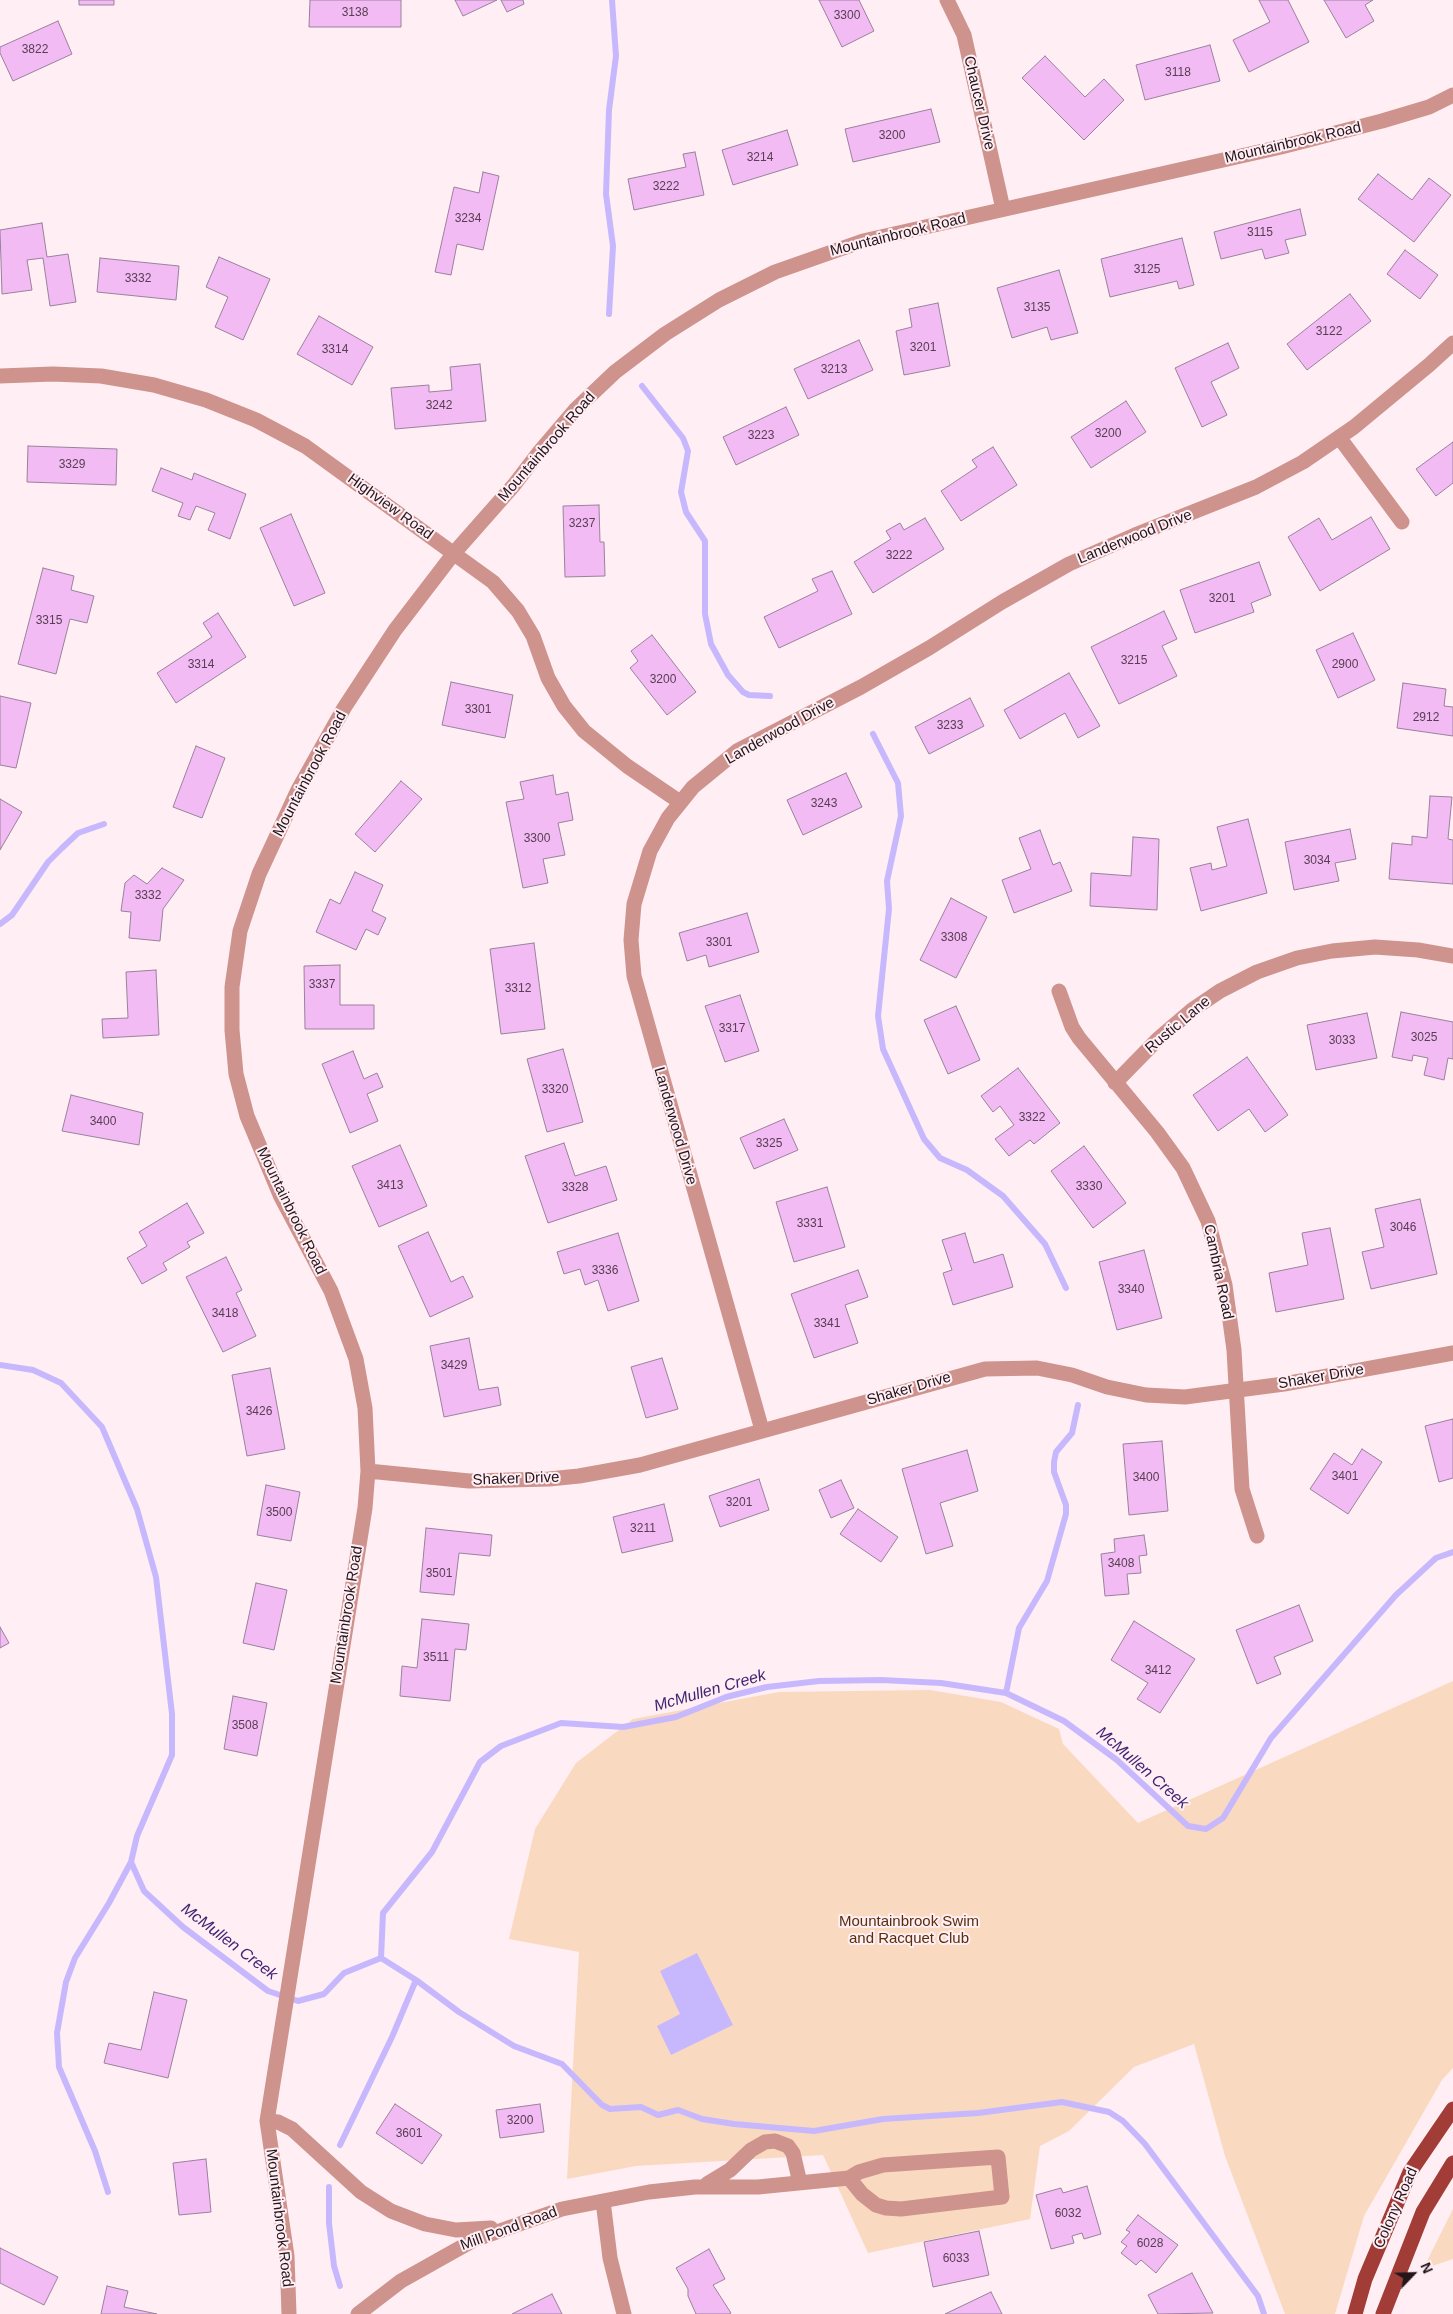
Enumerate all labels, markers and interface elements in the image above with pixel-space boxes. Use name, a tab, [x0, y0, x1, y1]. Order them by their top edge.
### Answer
house number: 3138	[342, 6, 368, 20]
house number: 3300	[834, 9, 860, 23]
house number: 3822	[22, 43, 48, 57]
street label: Chaucer Drive	[959, 54, 999, 152]
house number: 3118	[1165, 66, 1191, 80]
street label: Mountainbrook Road	[1223, 119, 1363, 167]
house number: 3200	[879, 129, 905, 143]
house number: 3214	[747, 151, 773, 165]
house number: 3222	[653, 180, 679, 194]
street label: Mountainbrook Road	[828, 209, 968, 261]
house number: 3234	[455, 212, 481, 226]
house number: 3115	[1247, 226, 1273, 240]
house number: 3125	[1134, 263, 1160, 277]
house number: 3332	[125, 272, 151, 286]
house number: 3135	[1024, 301, 1050, 315]
house number: 3122	[1316, 325, 1342, 339]
house number: 3201	[910, 341, 936, 355]
house number: 3314	[322, 343, 348, 357]
house number: 3213	[821, 363, 847, 377]
street label: Mountainbrook Road	[495, 389, 599, 505]
house number: 3242	[426, 399, 452, 413]
house number: 3200	[1095, 427, 1121, 441]
house number: 3223	[748, 429, 774, 443]
house number: 3329	[59, 458, 85, 472]
street label: Highview Road	[344, 470, 436, 544]
street label: Landerwood Drive	[1075, 506, 1195, 568]
house number: 3237	[569, 517, 595, 531]
house number: 3222	[886, 549, 912, 563]
house number: 3201	[1209, 592, 1235, 606]
house number: 3315	[36, 614, 62, 628]
house number: 3215	[1121, 654, 1147, 668]
house number: 3314	[188, 658, 214, 672]
house number: 2900	[1332, 658, 1358, 672]
house number: 3200	[650, 673, 676, 687]
street label: Landerwood Drive	[722, 694, 838, 768]
house number: 3301	[465, 703, 491, 717]
street label: Mountainbrook Road	[269, 708, 351, 840]
house number: 2912	[1413, 711, 1439, 725]
house number: 3233	[937, 719, 963, 733]
house number: 3243	[811, 797, 837, 811]
house number: 3300	[524, 832, 550, 846]
house number: 3034	[1304, 854, 1330, 868]
house number: 3332	[135, 889, 161, 903]
house number: 3308	[941, 931, 967, 945]
house number: 3301	[706, 936, 732, 950]
house number: 3337	[309, 978, 335, 992]
house number: 3312	[505, 982, 531, 996]
street label: Rustic Lane	[1142, 993, 1214, 1057]
house number: 3317	[719, 1022, 745, 1036]
house number: 3025	[1411, 1031, 1437, 1045]
house number: 3033	[1329, 1034, 1355, 1048]
street label: Landerwood Drive	[650, 1065, 700, 1187]
house number: 3320	[542, 1083, 568, 1097]
house number: 3322	[1019, 1111, 1045, 1125]
house number: 3400	[90, 1115, 116, 1129]
house number: 3325	[756, 1137, 782, 1151]
street label: Mountainbrook Road	[252, 1144, 330, 1278]
house number: 3413	[377, 1179, 403, 1193]
house number: 3330	[1076, 1180, 1102, 1194]
house number: 3328	[562, 1181, 588, 1195]
house number: 3331	[797, 1217, 823, 1231]
house number: 3046	[1390, 1221, 1416, 1235]
street label: Cambria Road	[1199, 1223, 1237, 1321]
house number: 3336	[592, 1264, 618, 1278]
house number: 3340	[1118, 1283, 1144, 1297]
house number: 3418	[212, 1307, 238, 1321]
house number: 3341	[814, 1317, 840, 1331]
house number: 3429	[441, 1359, 467, 1373]
street label: Shaker Drive	[1277, 1361, 1365, 1393]
street label: Shaker Drive	[865, 1368, 953, 1410]
house number: 3426	[246, 1405, 272, 1419]
street label: Shaker Drive	[472, 1468, 560, 1490]
house number: 3401	[1332, 1470, 1358, 1484]
house number: 3400	[1133, 1471, 1159, 1485]
house number: 3201	[726, 1496, 752, 1510]
house number: 3500	[266, 1506, 292, 1520]
house number: 3211	[630, 1522, 656, 1536]
street label: Mountainbrook Road	[327, 1545, 367, 1685]
house number: 3408	[1108, 1557, 1134, 1571]
house number: 3501	[426, 1567, 452, 1581]
house number: 3511	[423, 1651, 449, 1665]
house number: 3412	[1145, 1664, 1171, 1678]
water label: McMullen Creek	[652, 1666, 768, 1716]
house number: 3508	[232, 1719, 258, 1733]
water label: McMullen Creek	[1092, 1723, 1192, 1813]
water label: McMullen Creek	[177, 1900, 281, 1984]
park label: Mountainbrook Swim and Racquet Club	[839, 1913, 979, 1948]
house number: 3200	[507, 2114, 533, 2128]
house number: 3601	[396, 2127, 422, 2141]
street label: Mountainbrook Road	[262, 2148, 296, 2288]
street label: Colony Road	[1370, 2165, 1422, 2251]
street label: Mill Pond Road	[458, 2203, 560, 2255]
house number: 6032	[1055, 2207, 1081, 2221]
house number: 6028	[1137, 2237, 1163, 2251]
north arrow	[1388, 2249, 1438, 2299]
house number: 6033	[943, 2252, 969, 2266]
text: N	[1417, 2260, 1436, 2276]

